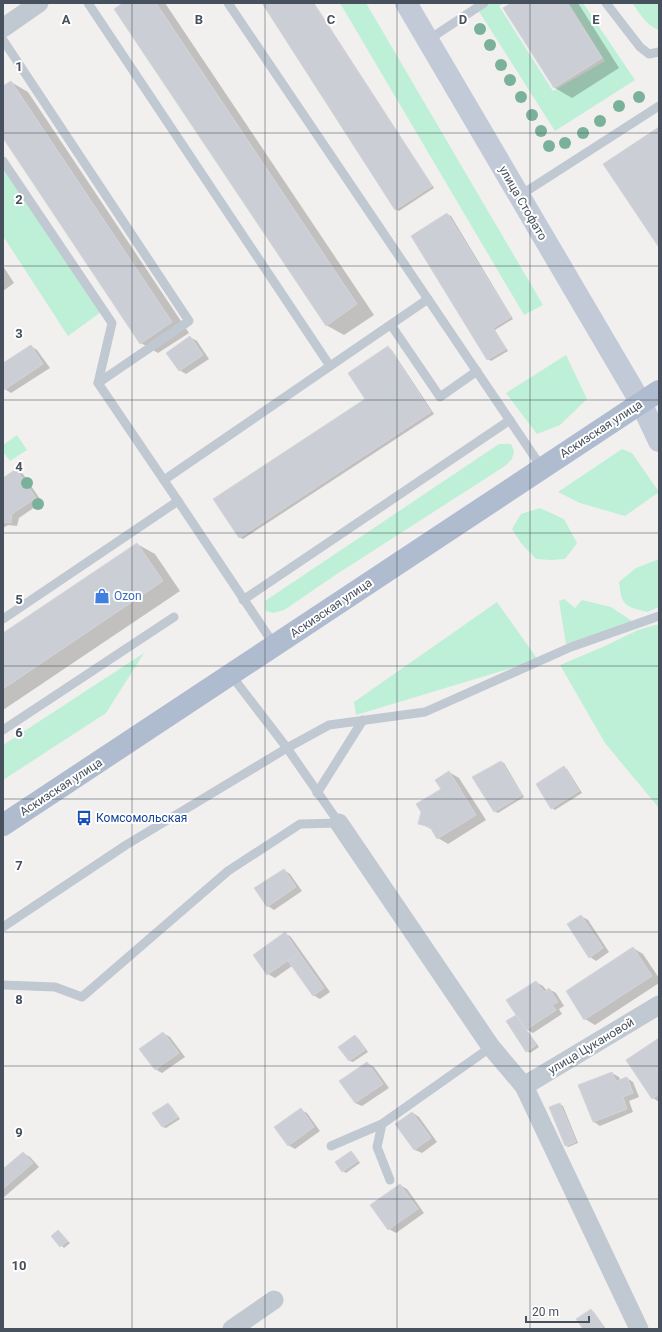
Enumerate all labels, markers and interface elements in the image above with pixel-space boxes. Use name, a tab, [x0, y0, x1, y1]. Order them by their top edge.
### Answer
text: A	[62, 12, 71, 27]
text: B	[195, 12, 203, 27]
text: C	[327, 12, 336, 27]
text: D	[459, 12, 467, 27]
text: E	[592, 12, 600, 27]
text: 1	[15, 59, 23, 74]
street label: улица Стофато	[496, 163, 550, 243]
text: 2	[15, 192, 23, 207]
text: 3	[15, 326, 23, 341]
street label: Аскизская улица	[557, 397, 645, 461]
text: 4	[15, 459, 23, 474]
street label: Аскизская улица	[288, 576, 374, 640]
shop icon: Ozon	[93, 587, 111, 605]
place label: Ozon	[114, 589, 142, 603]
text: 5	[15, 592, 23, 607]
text: 6	[15, 725, 23, 740]
street label: Аскизская улица	[17, 755, 105, 819]
bus stop icon: Комсомольская	[75, 809, 93, 827]
place label: Комсомольская	[96, 811, 187, 825]
text: 7	[15, 858, 23, 873]
text: 8	[15, 992, 23, 1007]
street label: улица Цукановой	[545, 1015, 637, 1077]
text: 9	[15, 1125, 23, 1140]
text: 10	[12, 1258, 26, 1273]
scale bar	[526, 1298, 589, 1324]
text: 20 m	[532, 1305, 559, 1319]

